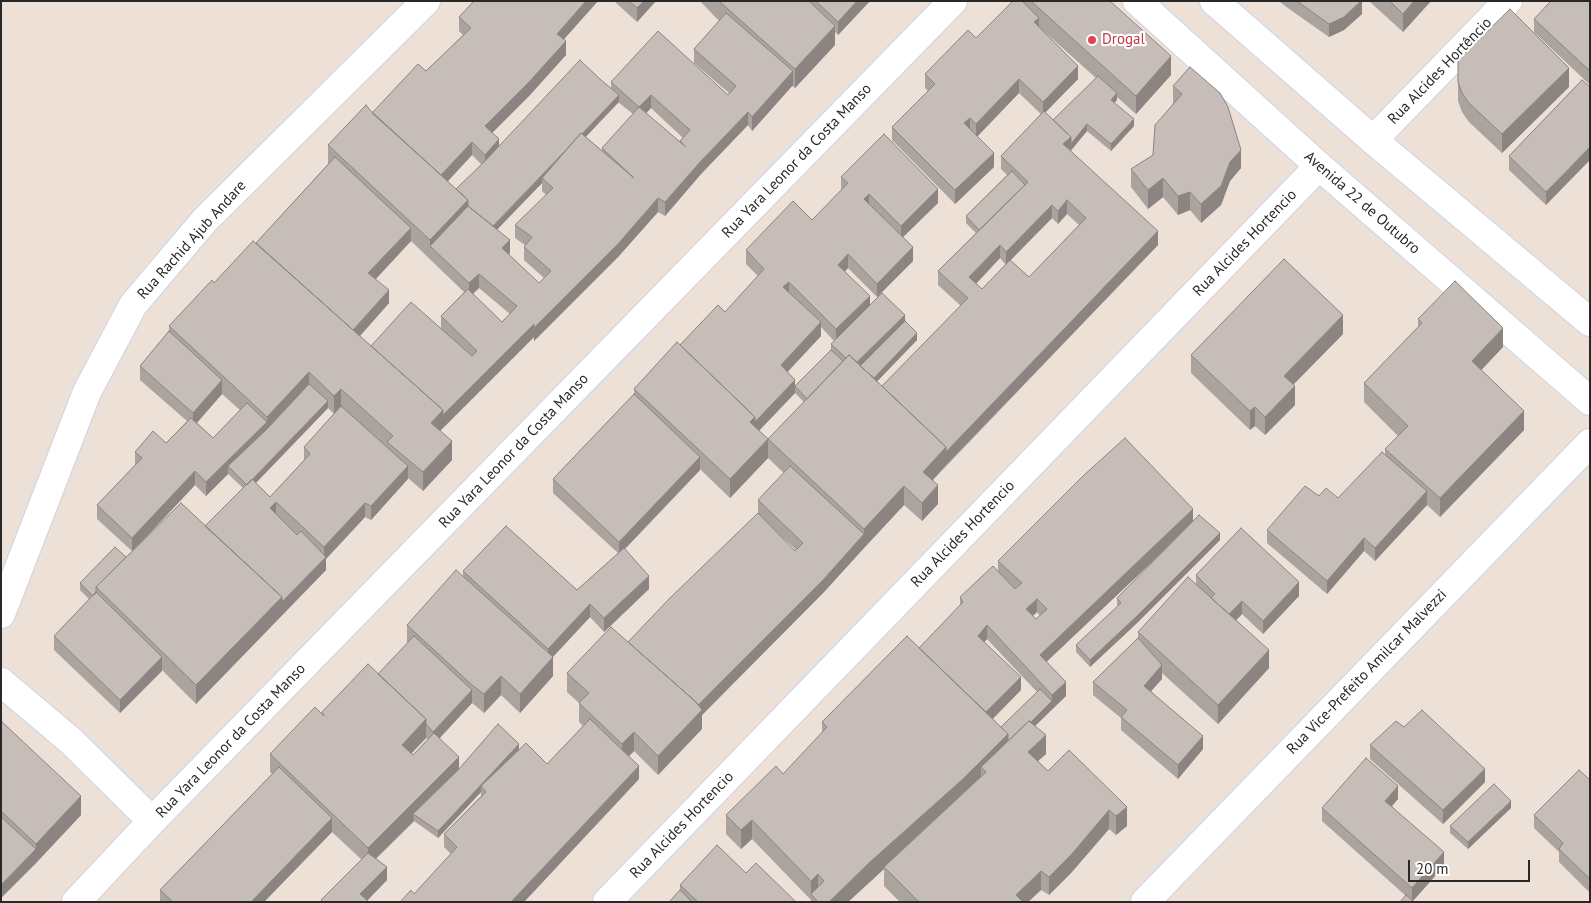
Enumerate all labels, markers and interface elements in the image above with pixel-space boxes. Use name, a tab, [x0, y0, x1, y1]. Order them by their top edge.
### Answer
street label: Rua Alcides Hortêncio	[1384, 14, 1496, 128]
place label: Drogal	[1102, 31, 1145, 49]
marker: Drogal	[1086, 34, 1098, 46]
street label: Rua Yara Leonor da Costa Manso	[718, 80, 876, 242]
street label: Avenida 22 de Outubro	[1300, 148, 1424, 258]
street label: Rua Rachid Ajub Andare	[134, 177, 250, 303]
street label: Rua Alcides Hortencio	[1189, 186, 1301, 300]
street label: Rua Yara Leonor da Costa Manso	[435, 370, 593, 532]
street label: Rua Alcides Hortencio	[907, 477, 1019, 591]
street label: Rua Vice-Prefeito Amilcar Malvezzi	[1283, 586, 1451, 758]
street label: Rua Yara Leonor da Costa Manso	[152, 660, 310, 822]
street label: Rua Alcides Hortencio	[626, 768, 738, 882]
scale bar	[1411, 850, 1534, 882]
text: 20 m	[1416, 859, 1449, 878]

